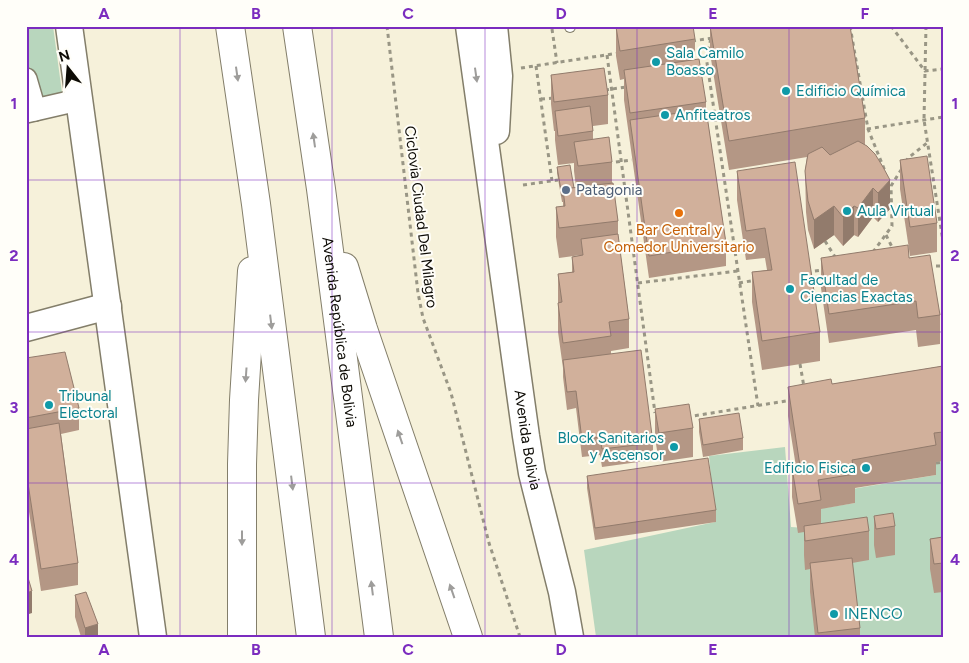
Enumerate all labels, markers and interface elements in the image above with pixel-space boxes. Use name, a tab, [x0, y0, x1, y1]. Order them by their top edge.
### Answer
text: A	[98, 4, 110, 23]
text: B	[251, 4, 261, 23]
text: C	[402, 4, 414, 23]
text: D	[555, 4, 567, 23]
text: E	[708, 4, 718, 23]
text: F	[861, 4, 870, 23]
north arrow	[42, 42, 92, 92]
place label: Sala Camilo Boasso	[666, 44, 745, 79]
text: N	[57, 46, 72, 66]
marker: Sala Camilo Boasso	[650, 56, 662, 68]
one-way arrow	[234, 67, 242, 83]
one-way arrow	[472, 67, 480, 83]
place label: Edificio Química	[796, 82, 906, 100]
marker: Edificio Química	[780, 85, 792, 97]
text: 1	[11, 94, 17, 113]
text: 1	[952, 94, 958, 113]
place label: Anfiteatros	[675, 106, 750, 124]
marker: Anfiteatros	[659, 109, 671, 121]
street label: Ciclovia Ciudad Del Milagro	[401, 125, 441, 310]
one-way arrow	[310, 132, 318, 148]
place label: Patagonia	[576, 181, 642, 199]
marker: Patagonia	[560, 184, 572, 196]
place label: Aula Virtual	[857, 202, 934, 220]
marker: Aula Virtual	[841, 205, 853, 217]
marker: Bar Central y Comedor Universitario	[673, 207, 685, 219]
place label: Bar Central y Comedor Universitario	[603, 221, 755, 256]
street label: Avenida República de Bolivia	[318, 236, 361, 428]
text: 2	[9, 246, 19, 265]
text: 2	[950, 246, 960, 265]
place label: Facultad de Ciencias Exactas	[800, 271, 913, 306]
marker: Facultad de Ciencias Exactas	[784, 283, 796, 295]
one-way arrow	[267, 315, 275, 331]
one-way arrow	[241, 368, 249, 384]
place label: Tribunal Electoral	[59, 387, 118, 422]
street label: Avenida Bolivia	[511, 389, 545, 492]
text: 3	[10, 398, 19, 417]
text: 3	[951, 398, 960, 417]
marker: Tribunal Electoral	[43, 399, 55, 411]
one-way arrow	[396, 429, 404, 444]
place label: Block Sanitarios y Ascensor	[558, 429, 664, 464]
marker: Block Sanitarios y Ascensor	[668, 441, 680, 453]
place label: Edificio Fisica	[764, 459, 856, 477]
marker: Edificio Fisica	[860, 462, 872, 474]
one-way arrow	[288, 476, 296, 492]
one-way arrow	[238, 530, 246, 546]
text: 4	[9, 550, 19, 569]
text: 4	[950, 550, 960, 569]
one-way arrow	[368, 580, 376, 596]
one-way arrow	[448, 583, 456, 598]
place label: INENCO	[844, 605, 903, 623]
marker: INENCO	[828, 608, 840, 620]
text: A	[98, 640, 110, 659]
text: B	[251, 640, 261, 659]
text: C	[402, 640, 414, 659]
text: D	[555, 640, 567, 659]
text: E	[708, 640, 718, 659]
text: F	[861, 640, 870, 659]

